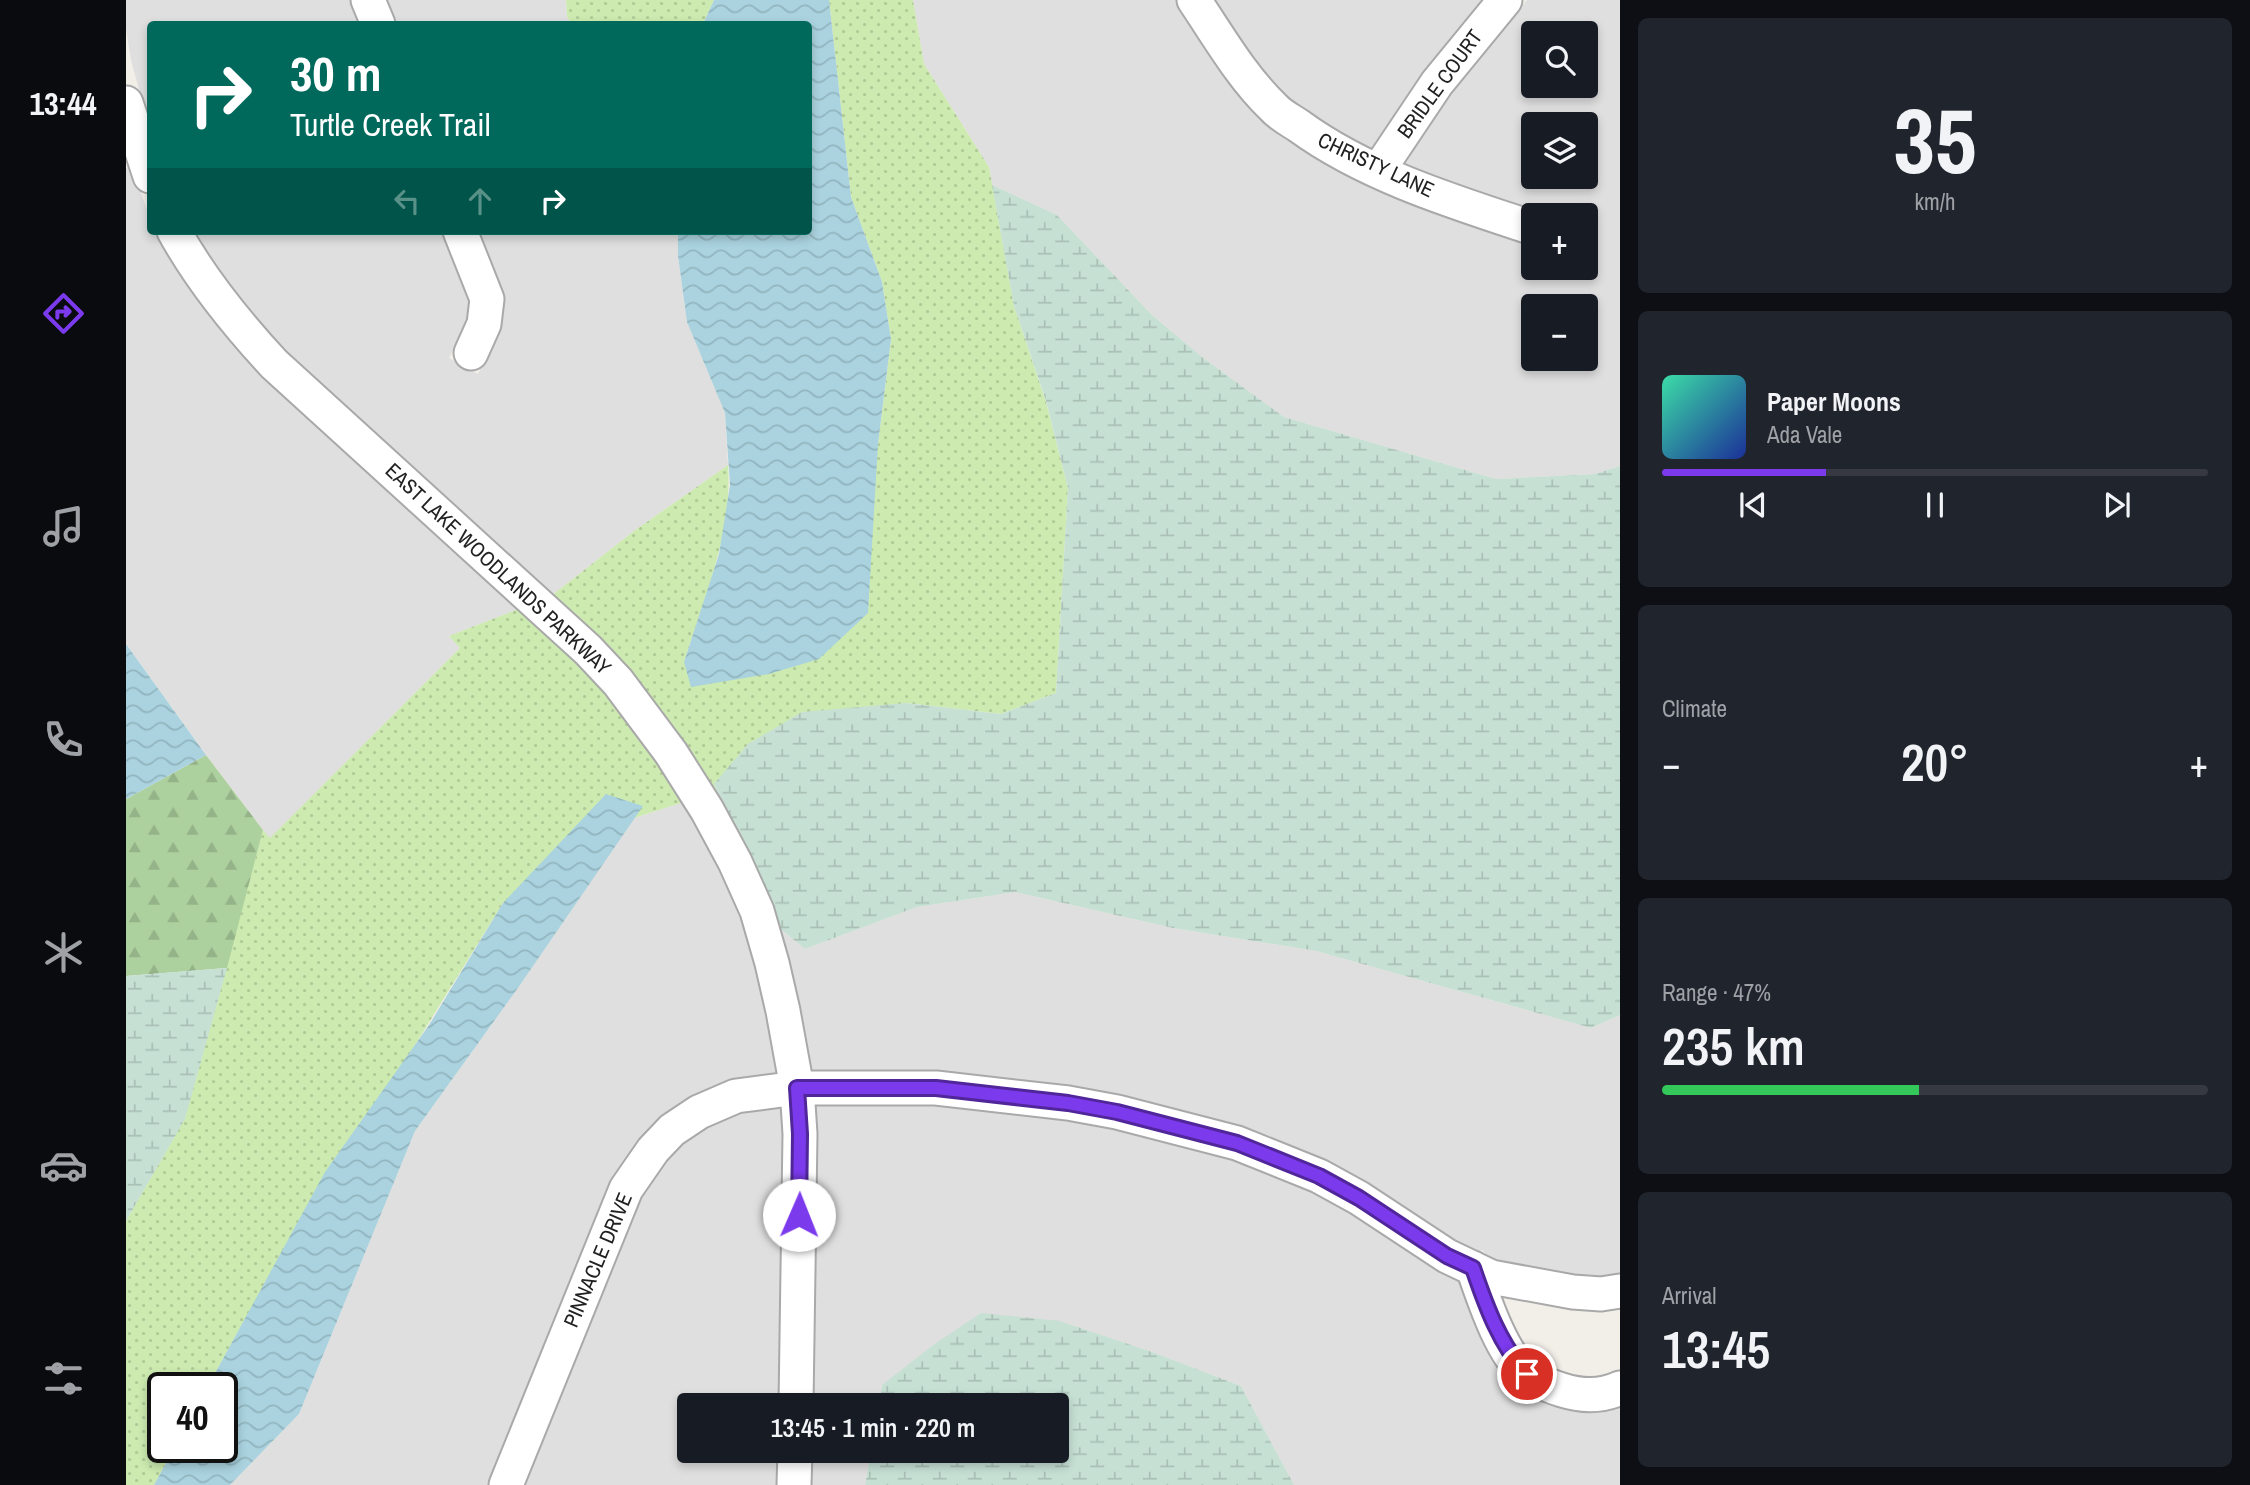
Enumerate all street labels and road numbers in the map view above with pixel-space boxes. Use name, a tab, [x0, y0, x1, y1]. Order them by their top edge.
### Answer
street label: BRIDLE COURT	[1390, 23, 1489, 144]
street label: CHRISTY LANE	[1313, 125, 1439, 204]
street label: EAST LAKE WOODLANDS PARKWAY	[379, 456, 618, 682]
street label: PINNACLE DRIVE	[556, 1188, 639, 1332]

